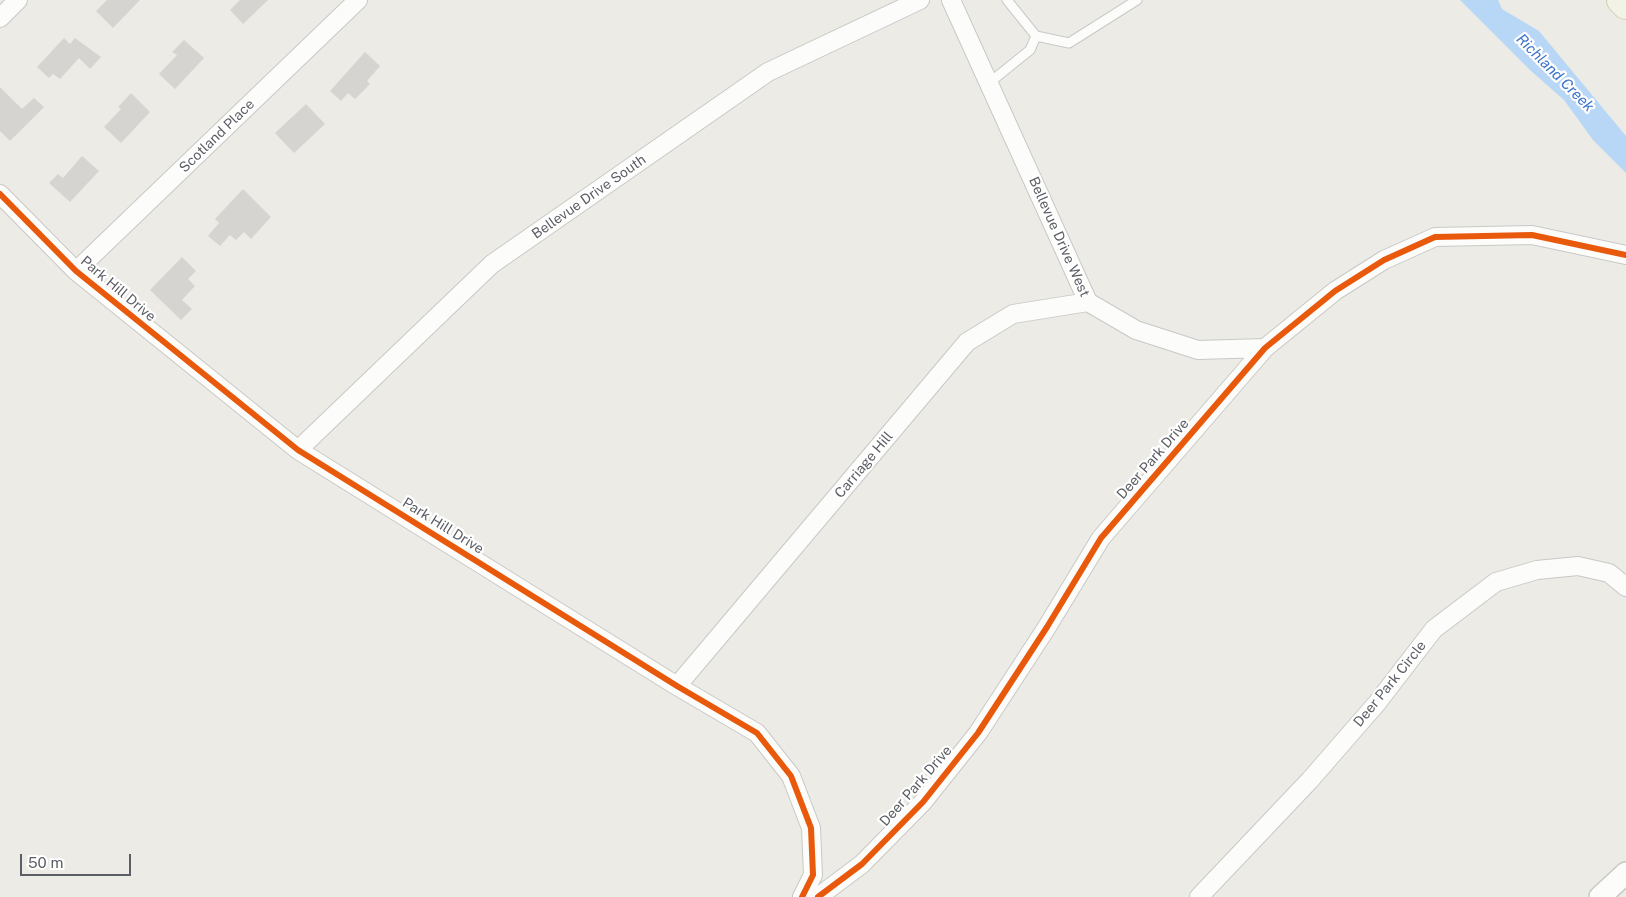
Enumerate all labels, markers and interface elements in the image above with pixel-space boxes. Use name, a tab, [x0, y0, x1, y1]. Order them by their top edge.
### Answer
water label: Richland Creek	[1512, 30, 1598, 116]
street label: Scotland Place	[176, 96, 258, 176]
street label: Bellevue Drive South	[529, 151, 649, 243]
street label: Bellevue Drive West	[1025, 174, 1093, 300]
street label: Park Hill Drive	[77, 253, 159, 325]
street label: Deer Park Drive	[1113, 415, 1193, 503]
street label: Carriage Hill	[831, 428, 897, 502]
street label: Park Hill Drive	[399, 494, 487, 558]
street label: Deer Park Circle	[1350, 638, 1430, 730]
street label: Deer Park Drive	[876, 742, 956, 830]
scale bar	[22, 844, 134, 876]
text: 50 m	[28, 854, 63, 871]

